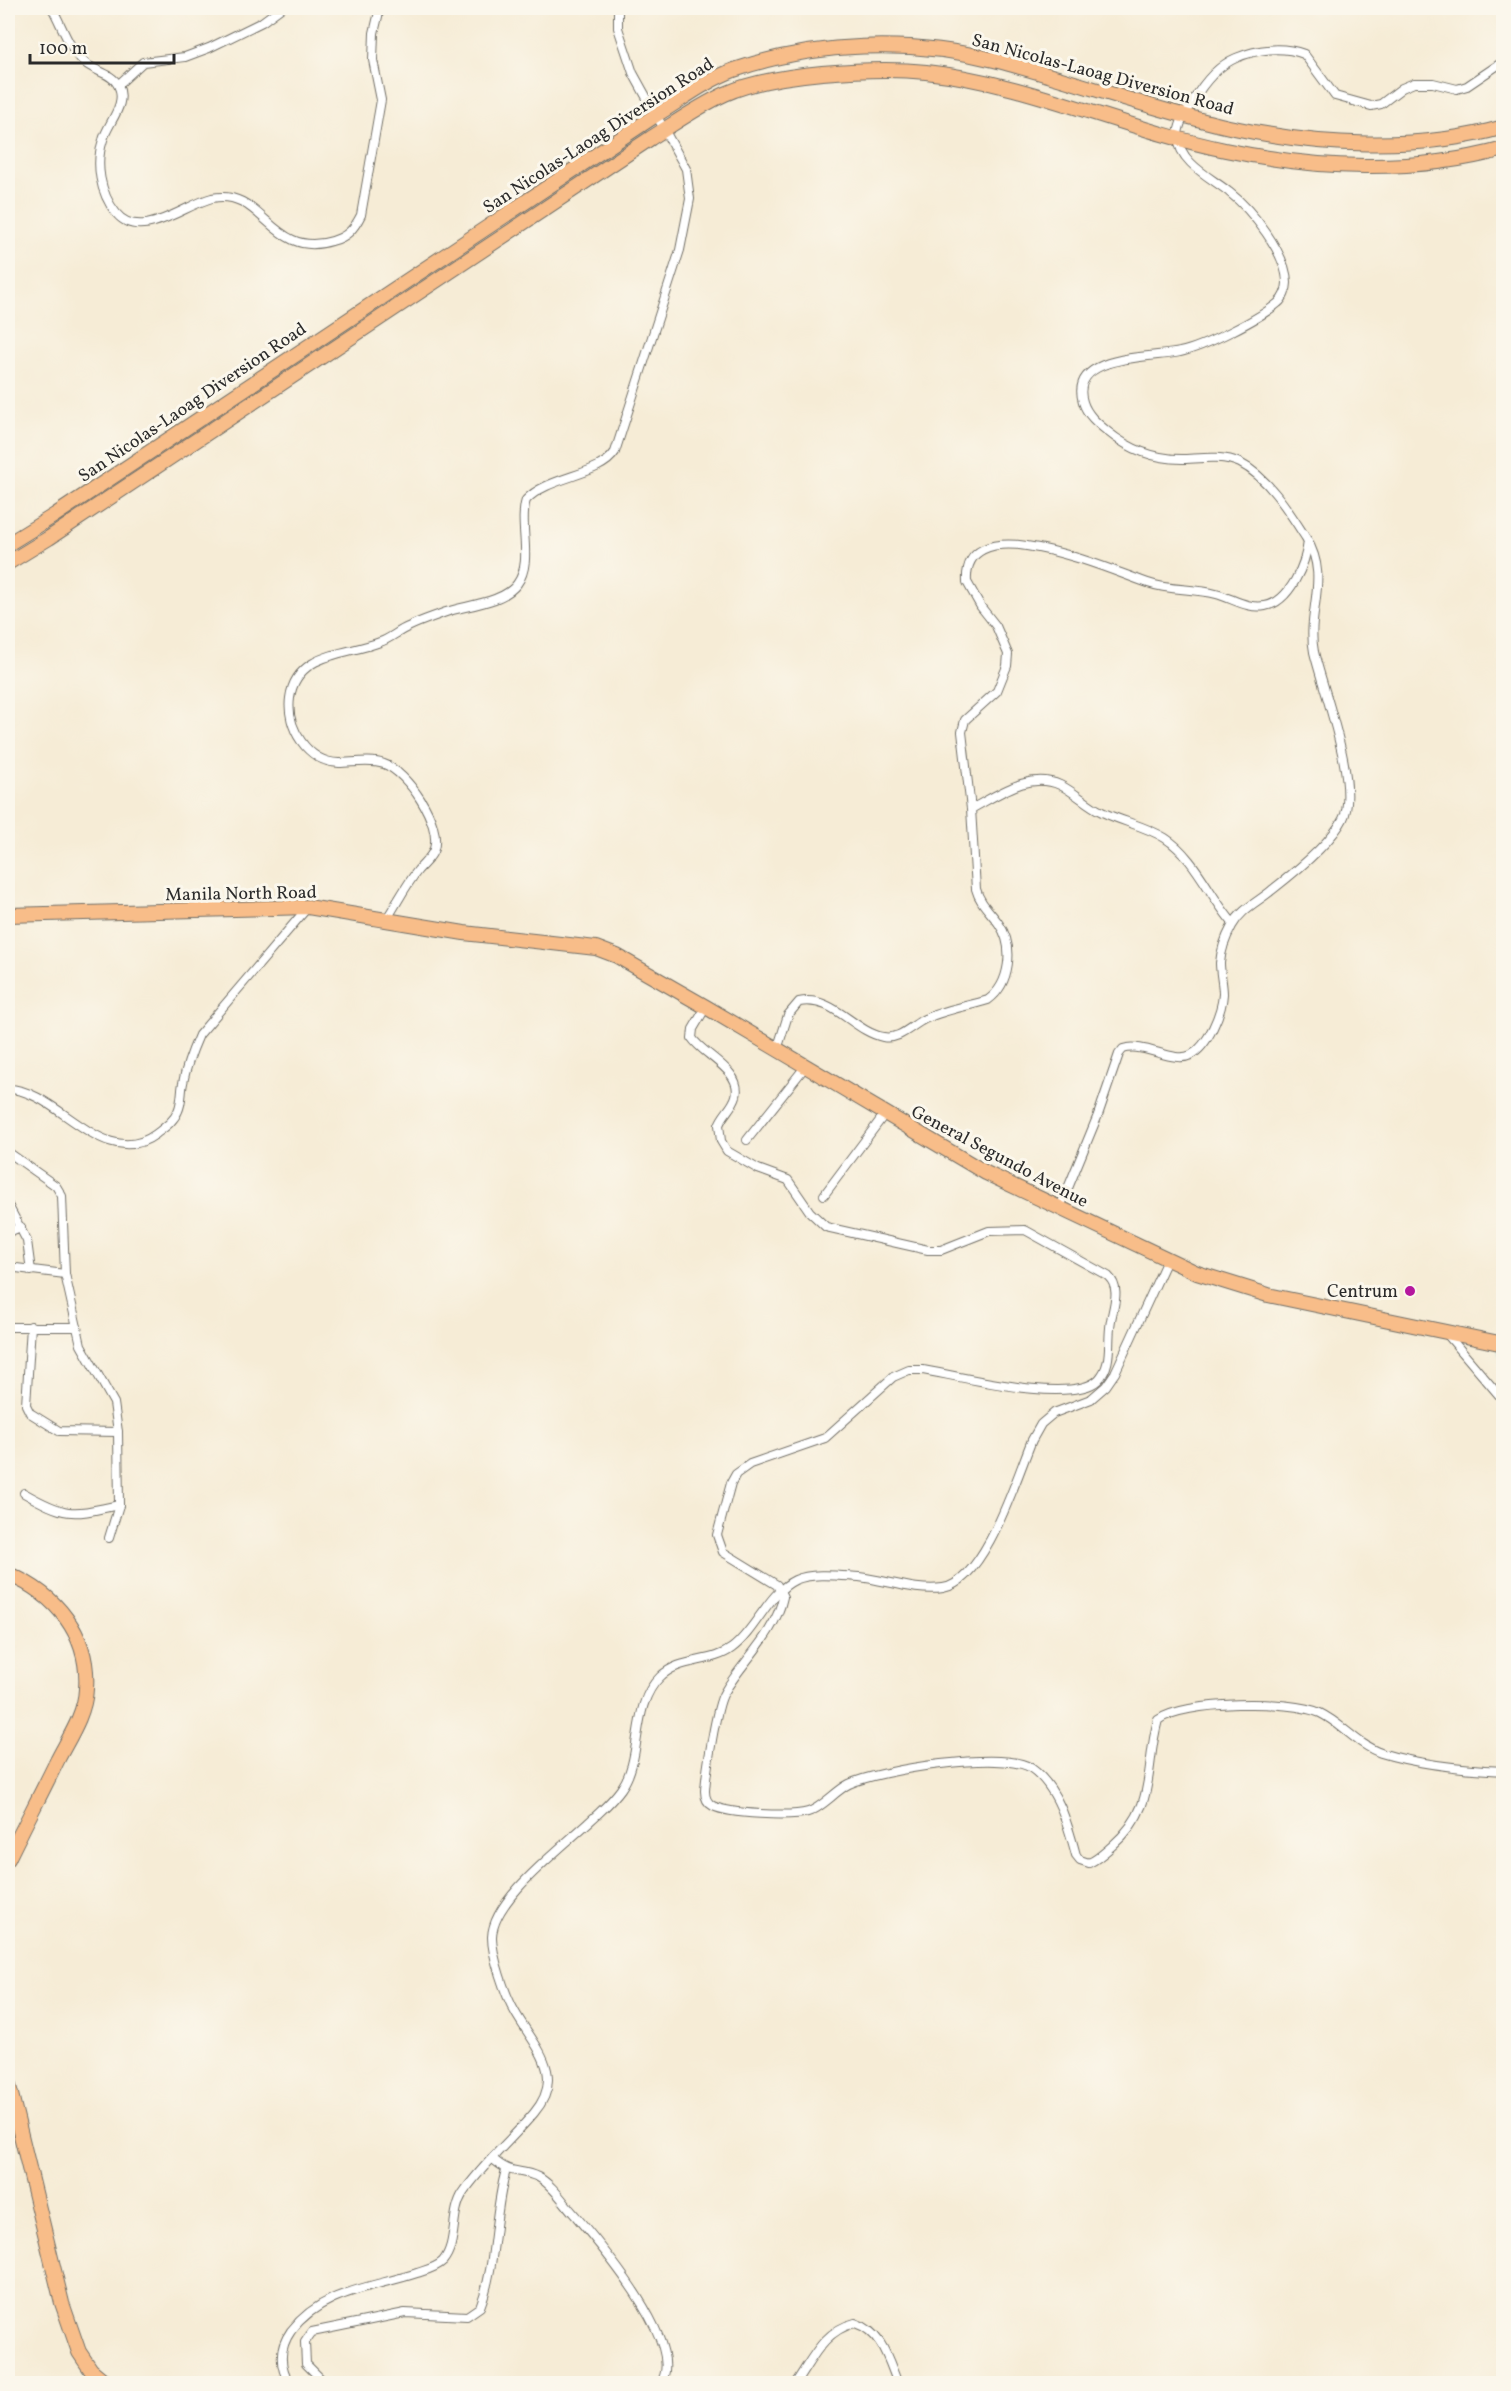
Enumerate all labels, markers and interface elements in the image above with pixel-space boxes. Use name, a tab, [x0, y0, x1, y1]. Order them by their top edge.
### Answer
scale bar	[30, 27, 174, 65]
street label: San Nicolas-Laoag Diversion Road	[969, 28, 1237, 123]
text: 100 m	[39, 37, 88, 62]
street label: San Nicolas-Laoag Diversion Road	[479, 52, 719, 220]
street label: San Nicolas-Laoag Diversion Road	[74, 317, 312, 489]
street label: Manila North Road	[165, 881, 317, 908]
street label: General Segundo Avenue	[906, 1100, 1092, 1215]
place label: Centrum	[1327, 1280, 1398, 1305]
marker: Centrum	[1403, 1284, 1417, 1298]

